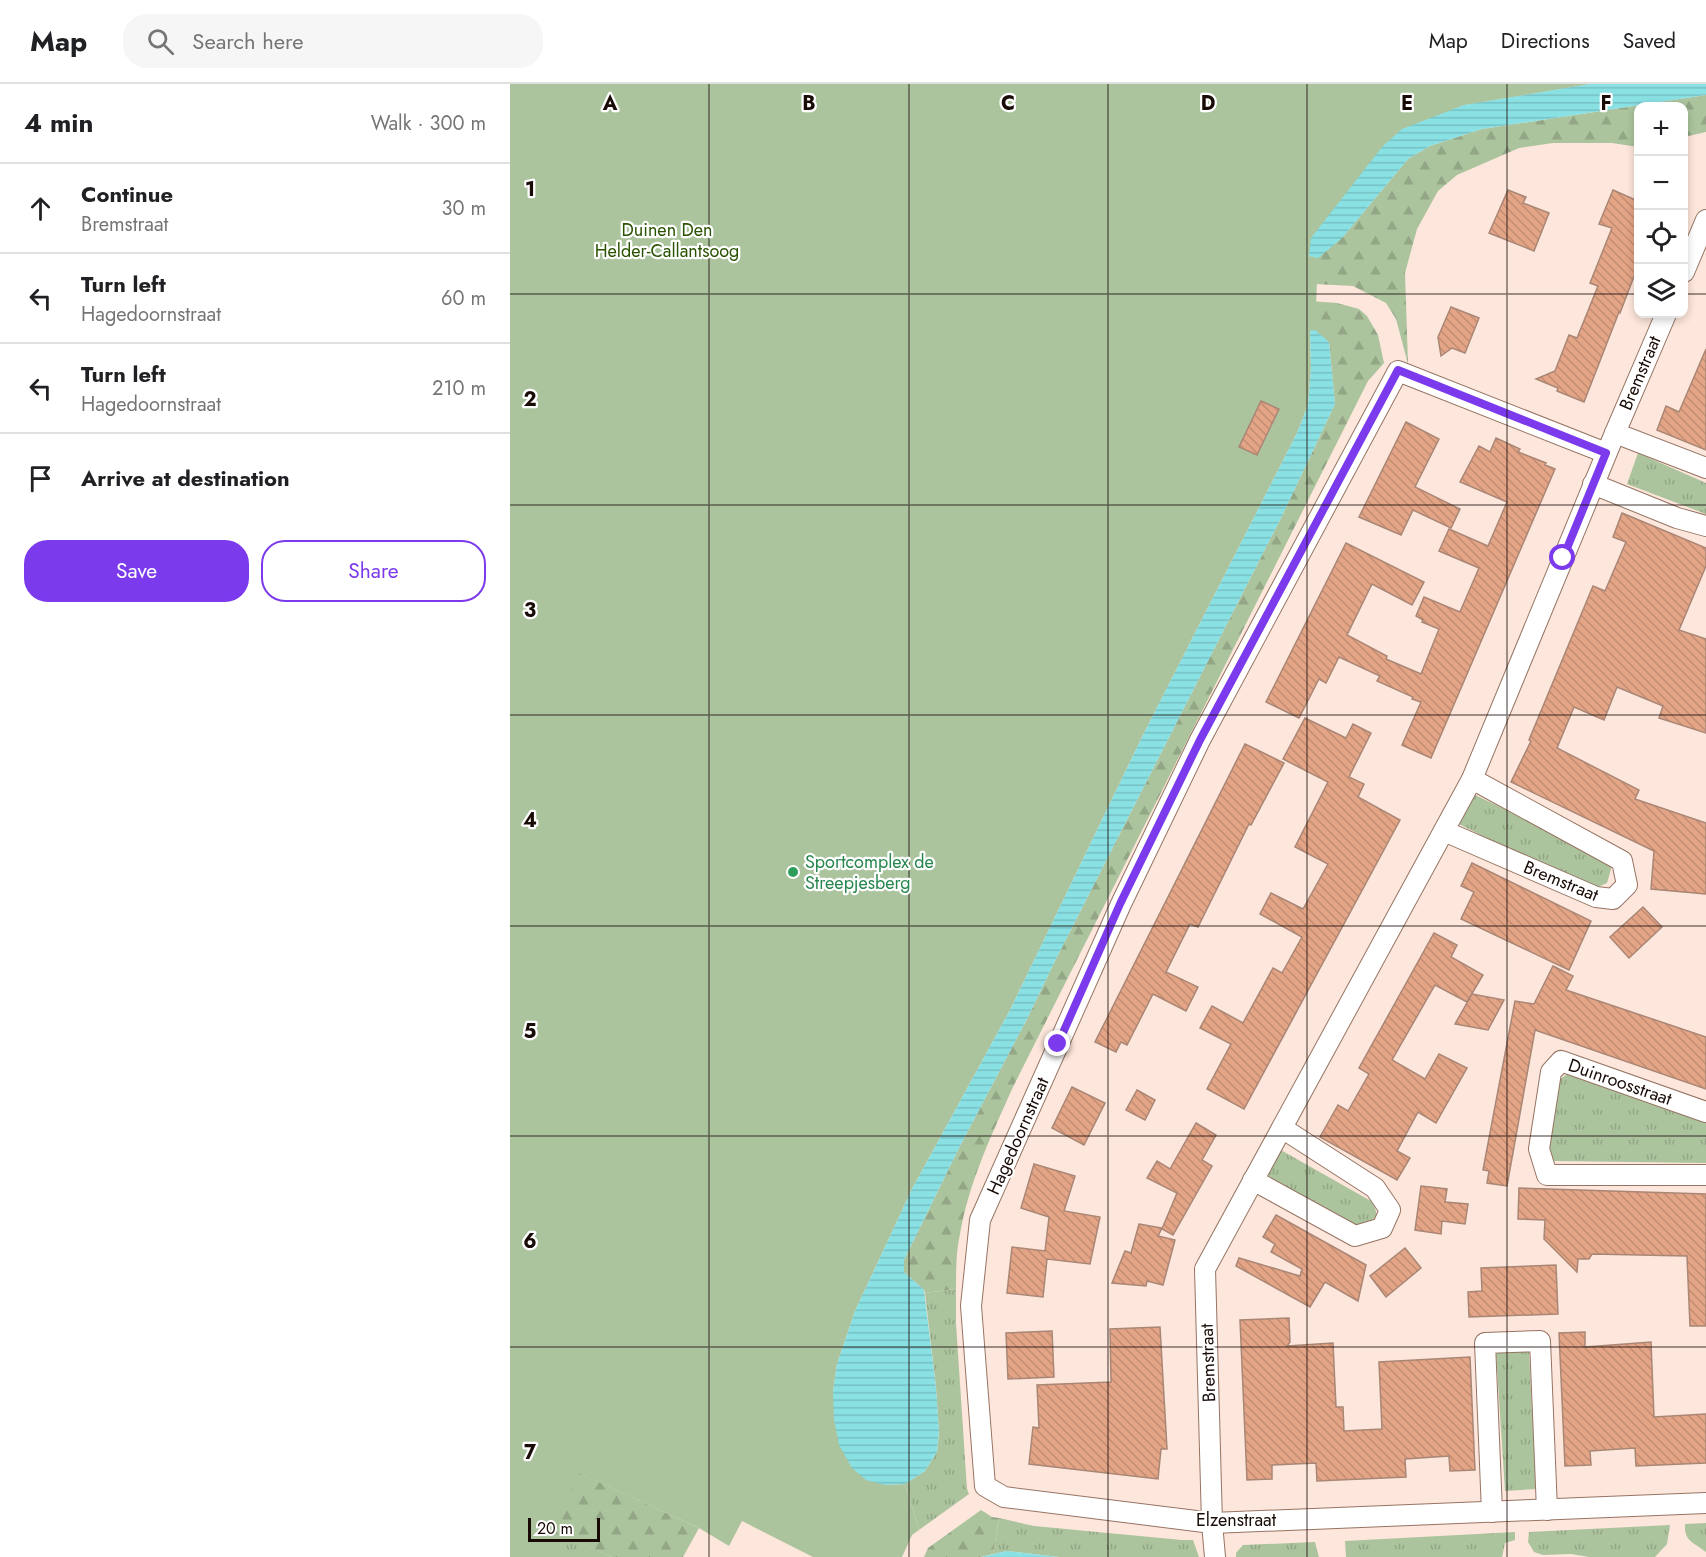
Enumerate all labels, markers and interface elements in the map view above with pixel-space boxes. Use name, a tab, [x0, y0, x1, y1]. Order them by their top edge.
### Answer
search box	[123, 14, 543, 68]
text: Map	[30, 21, 87, 62]
icon: search	[144, 25, 177, 58]
text: Search here	[192, 25, 304, 57]
text: Map	[1429, 26, 1468, 56]
text: Directions	[1501, 26, 1590, 56]
text: Saved	[1623, 26, 1676, 56]
text: A	[602, 89, 618, 118]
text: B	[802, 89, 816, 118]
text: C	[1001, 89, 1015, 118]
text: D	[1201, 89, 1215, 118]
text: E	[1401, 89, 1413, 118]
text: F	[1600, 89, 1612, 118]
map controls	[1634, 102, 1688, 318]
button: +	[1634, 102, 1688, 156]
text: 4 min	[24, 104, 93, 142]
text: Walk · 300 m	[371, 109, 486, 138]
button: −	[1634, 156, 1688, 210]
text: 1	[525, 175, 535, 204]
text: Continue	[81, 178, 173, 210]
icon: ahead	[24, 192, 57, 225]
text: 30 m	[441, 194, 486, 223]
text: Bremstraat	[81, 210, 168, 239]
button: locate	[1634, 210, 1688, 264]
park label: Duinen Den Helder-Callantsoog	[595, 217, 739, 264]
button: layers	[1634, 264, 1688, 318]
text: Turn left	[81, 268, 166, 300]
icon: left	[24, 282, 57, 315]
text: 60 m	[441, 284, 486, 313]
text: Hagedoornstraat	[81, 300, 221, 329]
street label: Bremstraat	[1613, 331, 1668, 414]
text: Turn left	[81, 358, 166, 390]
icon: left	[24, 372, 57, 405]
text: 210 m	[432, 374, 486, 403]
text: 2	[523, 385, 537, 414]
text: Hagedoornstraat	[81, 390, 221, 419]
icon: arrive	[24, 462, 57, 495]
text: Arrive at destination	[81, 462, 290, 494]
button: Save	[24, 540, 249, 602]
button: Share	[261, 540, 486, 602]
route start	[1549, 544, 1575, 570]
text: 3	[524, 596, 536, 625]
text: 4	[523, 806, 537, 835]
place label: Sportcomplex de Streepjesberg	[805, 849, 934, 896]
street label: Bremstraat	[1520, 854, 1603, 908]
marker: Sportcomplex de Streepjesberg	[786, 865, 800, 879]
text: 5	[524, 1017, 537, 1046]
route end	[1044, 1030, 1070, 1056]
street label: Duinroosstraat	[1565, 1052, 1676, 1112]
street label: Hagedoornstraat	[981, 1073, 1056, 1199]
text: 6	[523, 1227, 537, 1256]
street label: Bremstraat	[1194, 1323, 1222, 1403]
text: 7	[524, 1438, 537, 1467]
street label: Elzenstraat	[1196, 1507, 1277, 1533]
scale bar	[528, 1515, 600, 1542]
text: 20 m	[537, 1517, 573, 1540]

